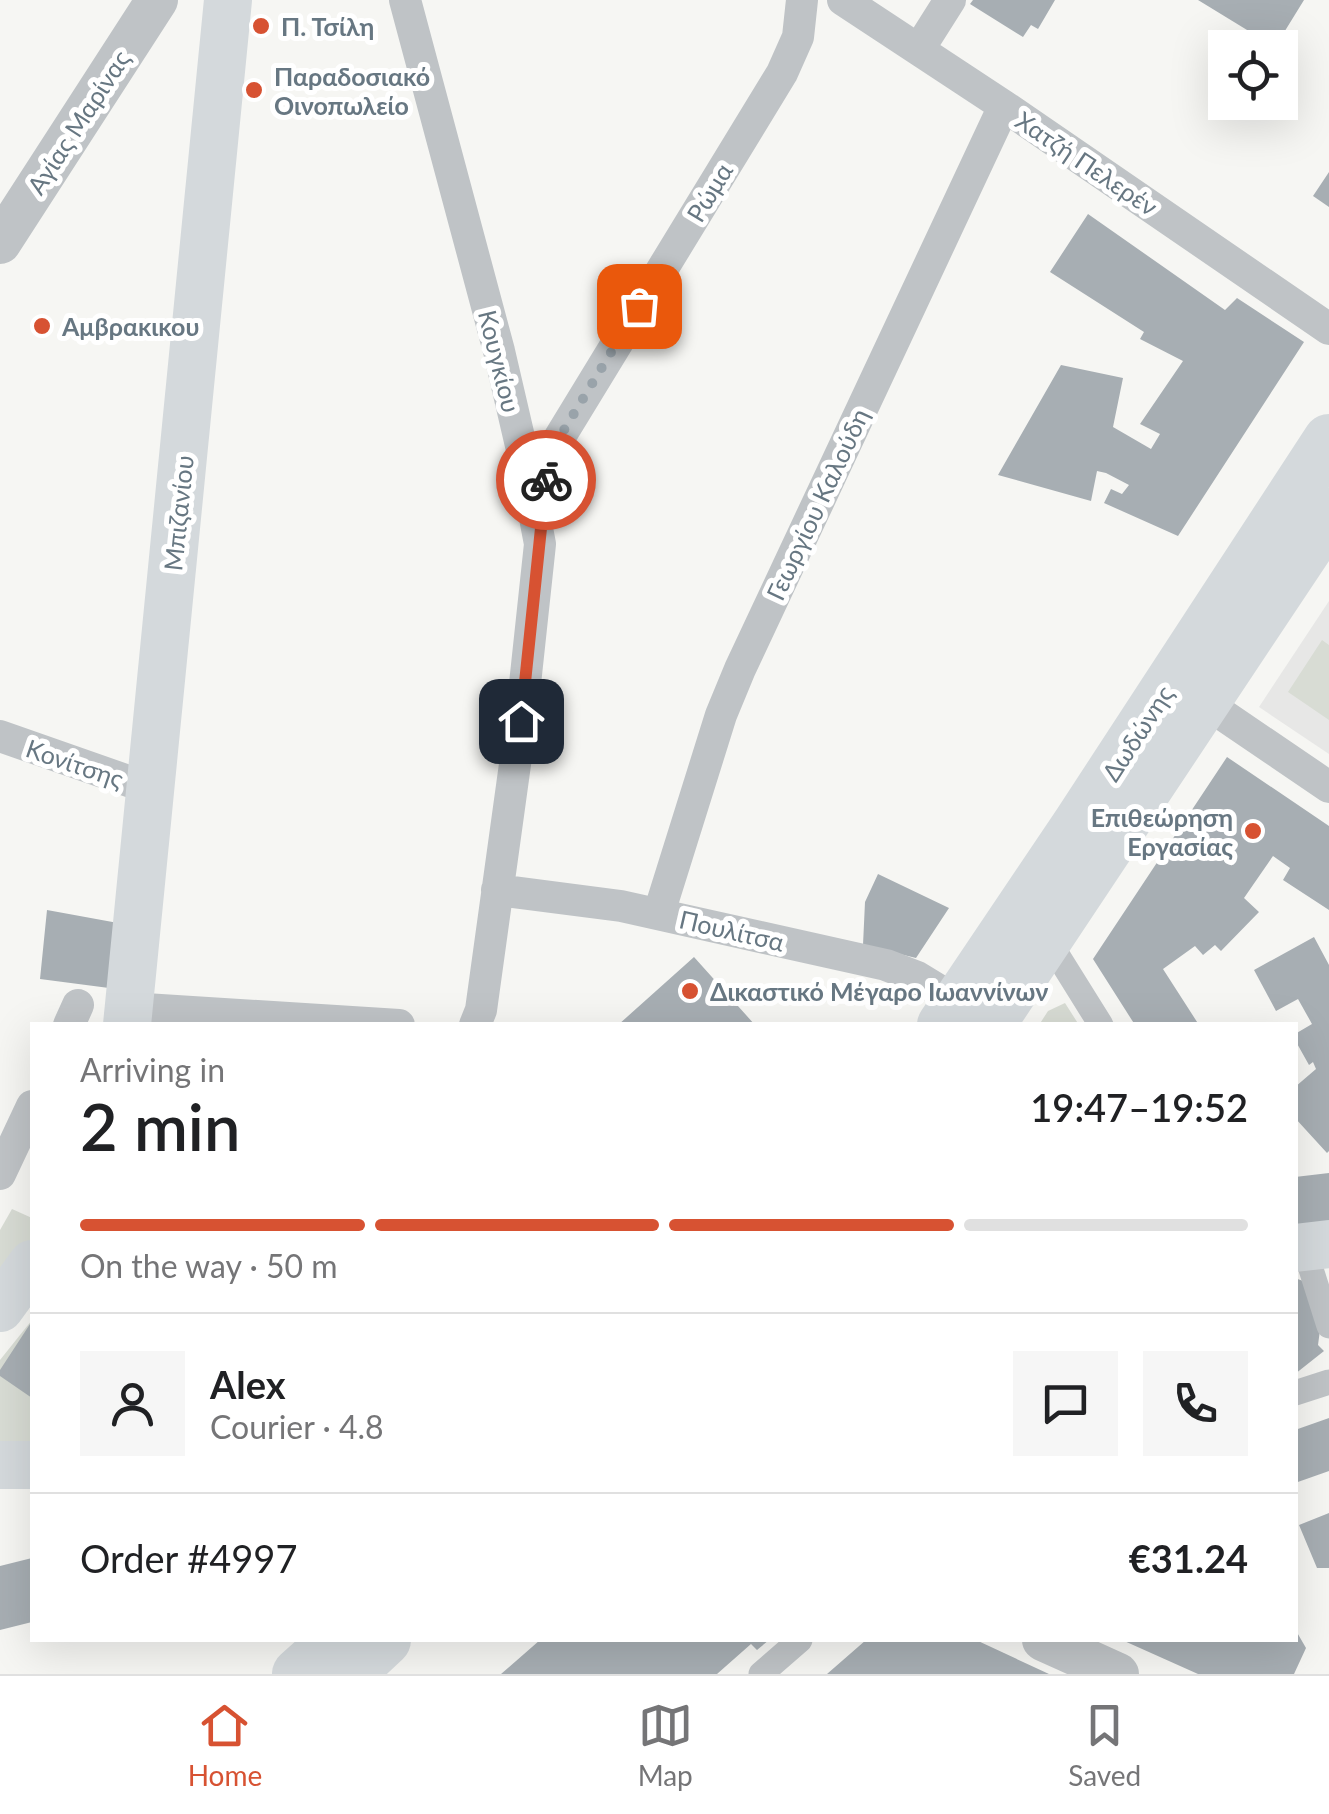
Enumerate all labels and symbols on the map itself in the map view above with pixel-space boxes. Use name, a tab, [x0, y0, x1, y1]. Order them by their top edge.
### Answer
place label: Π. Τσίλη	[281, 11, 374, 41]
marker: Π. Τσίλη	[250, 15, 272, 37]
street label: Αγίας Μαρίνας	[20, 44, 136, 200]
place label: Παραδοσιακό Οινοπωλείο	[274, 61, 430, 120]
marker: Παραδοσιακό Οινοπωλείο	[243, 79, 265, 101]
street label: Χατζή Πελερέν	[1010, 105, 1164, 222]
street label: Ρώμα	[680, 157, 738, 227]
pin	[597, 264, 682, 349]
street label: Κουγκίου	[473, 307, 527, 415]
place label: Αμβρακικου	[61, 311, 199, 341]
marker: Αμβρακικου	[31, 315, 53, 337]
street label: Γεωργίου Καλούδη	[759, 403, 875, 605]
courier	[496, 430, 596, 530]
street label: Μπιζανίου	[157, 454, 199, 572]
pin	[479, 679, 564, 764]
street label: Δωδώνης	[1095, 679, 1179, 786]
street label: Κονίτσης	[22, 732, 128, 794]
place label: Επιθεώρηση Εργασίας	[1091, 802, 1233, 861]
marker: Επιθεώρηση Εργασίας	[1242, 820, 1264, 842]
street label: Πουλίτσα	[677, 903, 787, 957]
place label: Δικαστικό Μέγαρο Ιωαννίνων	[710, 976, 1048, 1006]
marker: Δικαστικό Μέγαρο Ιωαννίνων	[679, 980, 701, 1002]

